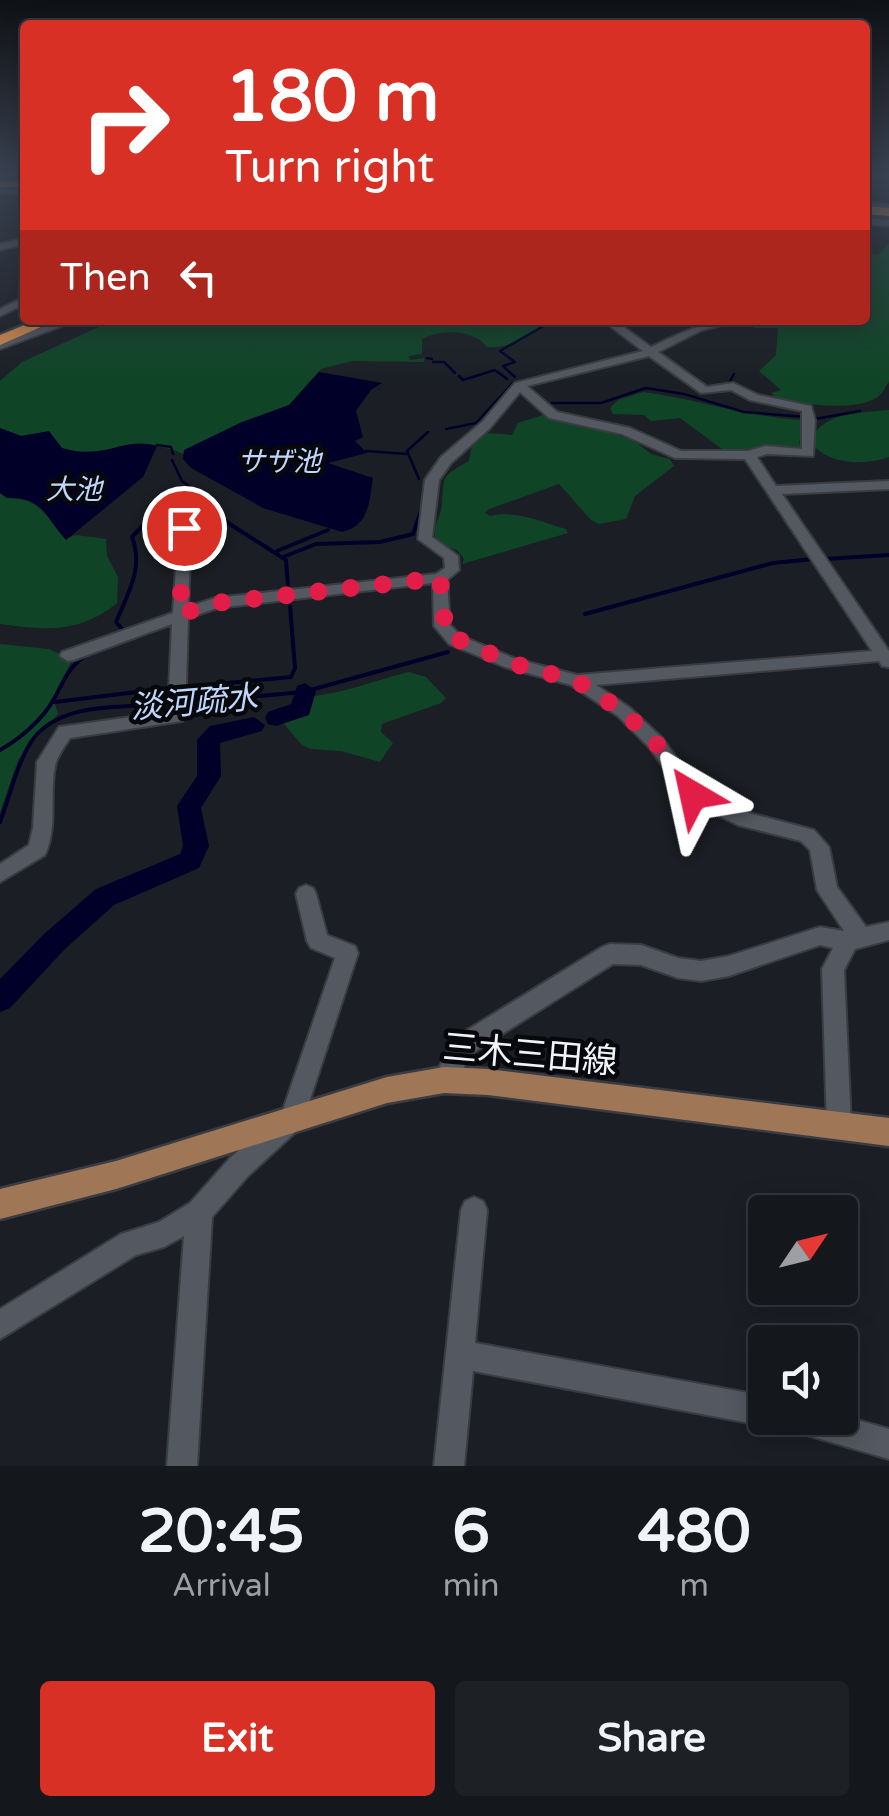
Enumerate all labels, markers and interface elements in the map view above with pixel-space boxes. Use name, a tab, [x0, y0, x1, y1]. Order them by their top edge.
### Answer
text: 180 m	[225, 56, 439, 140]
icon: right	[60, 60, 190, 190]
text: Turn right	[225, 141, 434, 195]
icon: left	[171, 250, 226, 305]
text: Then	[60, 255, 151, 301]
water label: サザ池	[237, 445, 324, 479]
water label: 大池	[46, 473, 105, 507]
pin	[142, 486, 227, 571]
icon: arrive	[157, 501, 212, 556]
water label: 淡河疏水	[129, 678, 262, 728]
position arrow	[641, 743, 745, 847]
street label: 三木三田線	[441, 1026, 619, 1084]
north arrow	[748, 1195, 858, 1305]
map controls	[748, 1195, 858, 1435]
button: sound	[748, 1325, 858, 1435]
text: 20:45	[138, 1496, 305, 1568]
text: 6	[452, 1496, 490, 1568]
text: 480	[638, 1496, 751, 1568]
text: Arrival	[172, 1567, 271, 1605]
text: min	[443, 1567, 500, 1605]
text: m	[680, 1567, 709, 1605]
button: Exit	[40, 1681, 435, 1796]
button: Share	[455, 1681, 849, 1796]

